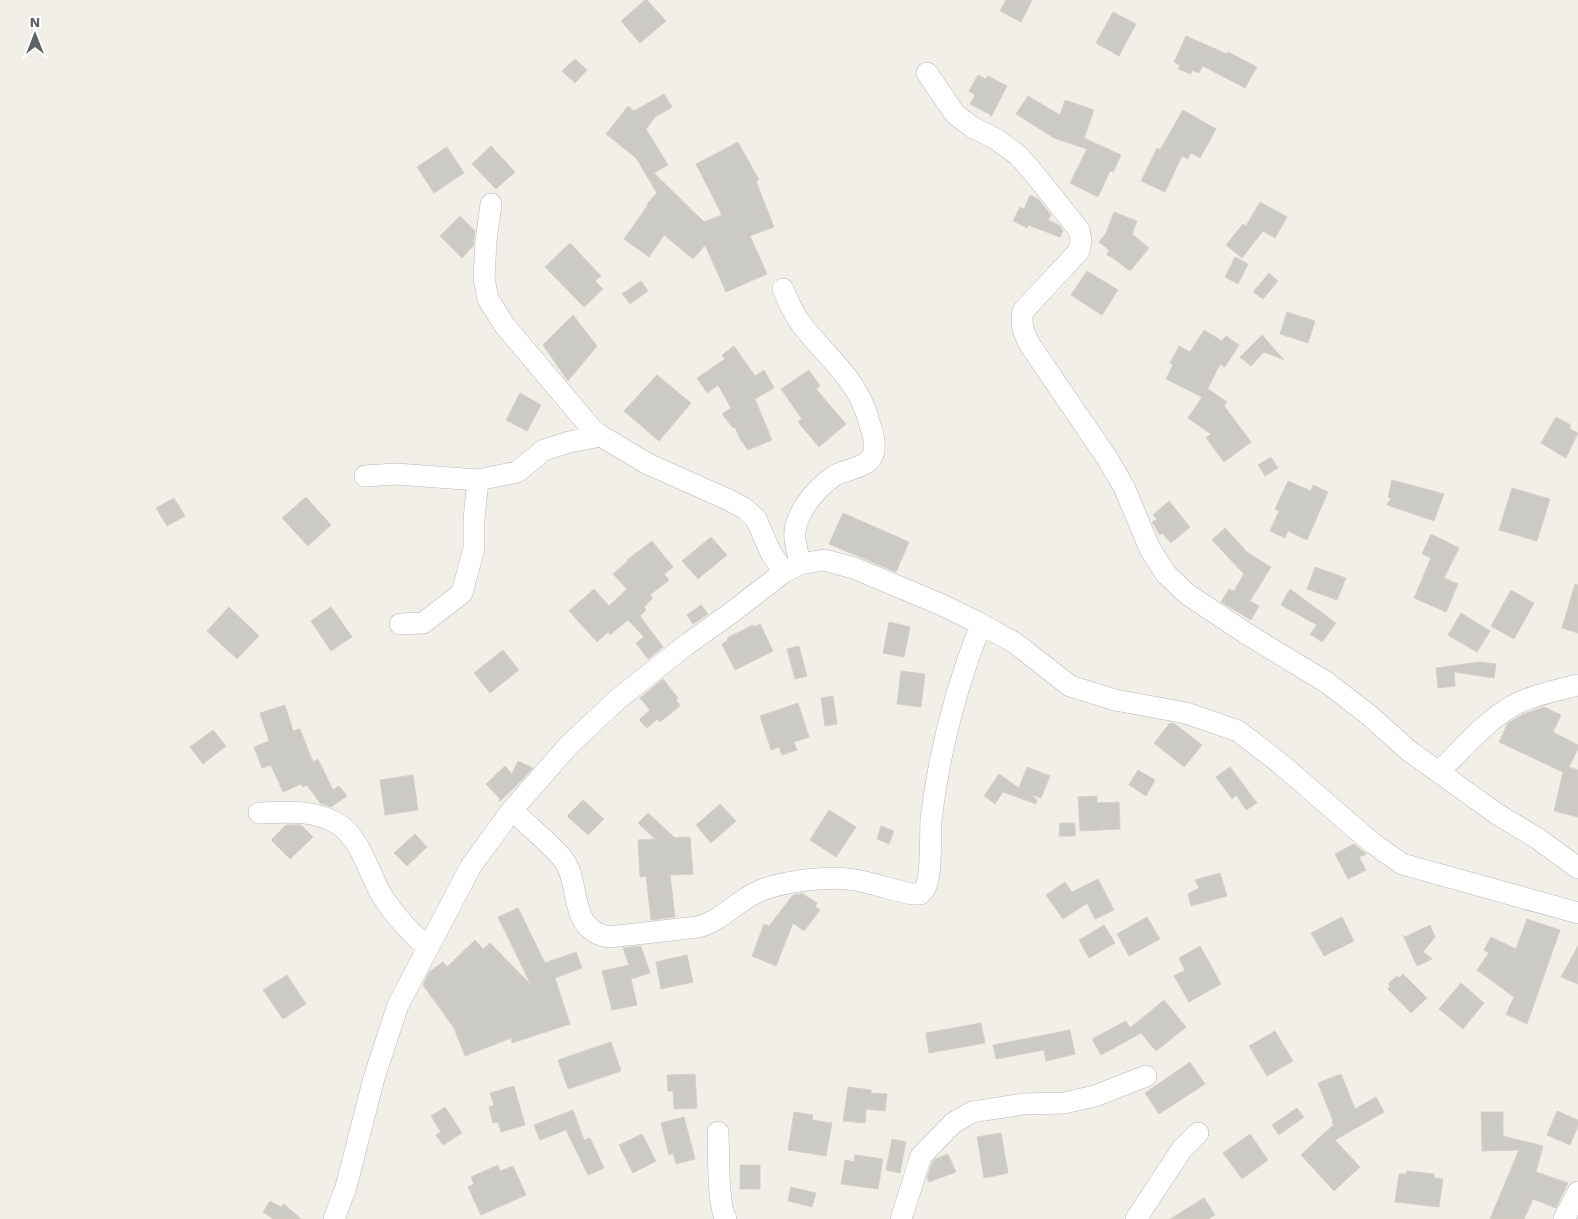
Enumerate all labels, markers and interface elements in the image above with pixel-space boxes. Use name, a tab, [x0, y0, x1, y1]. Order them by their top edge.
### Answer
north arrow	[10, 10, 60, 60]
text: N	[30, 14, 40, 30]

